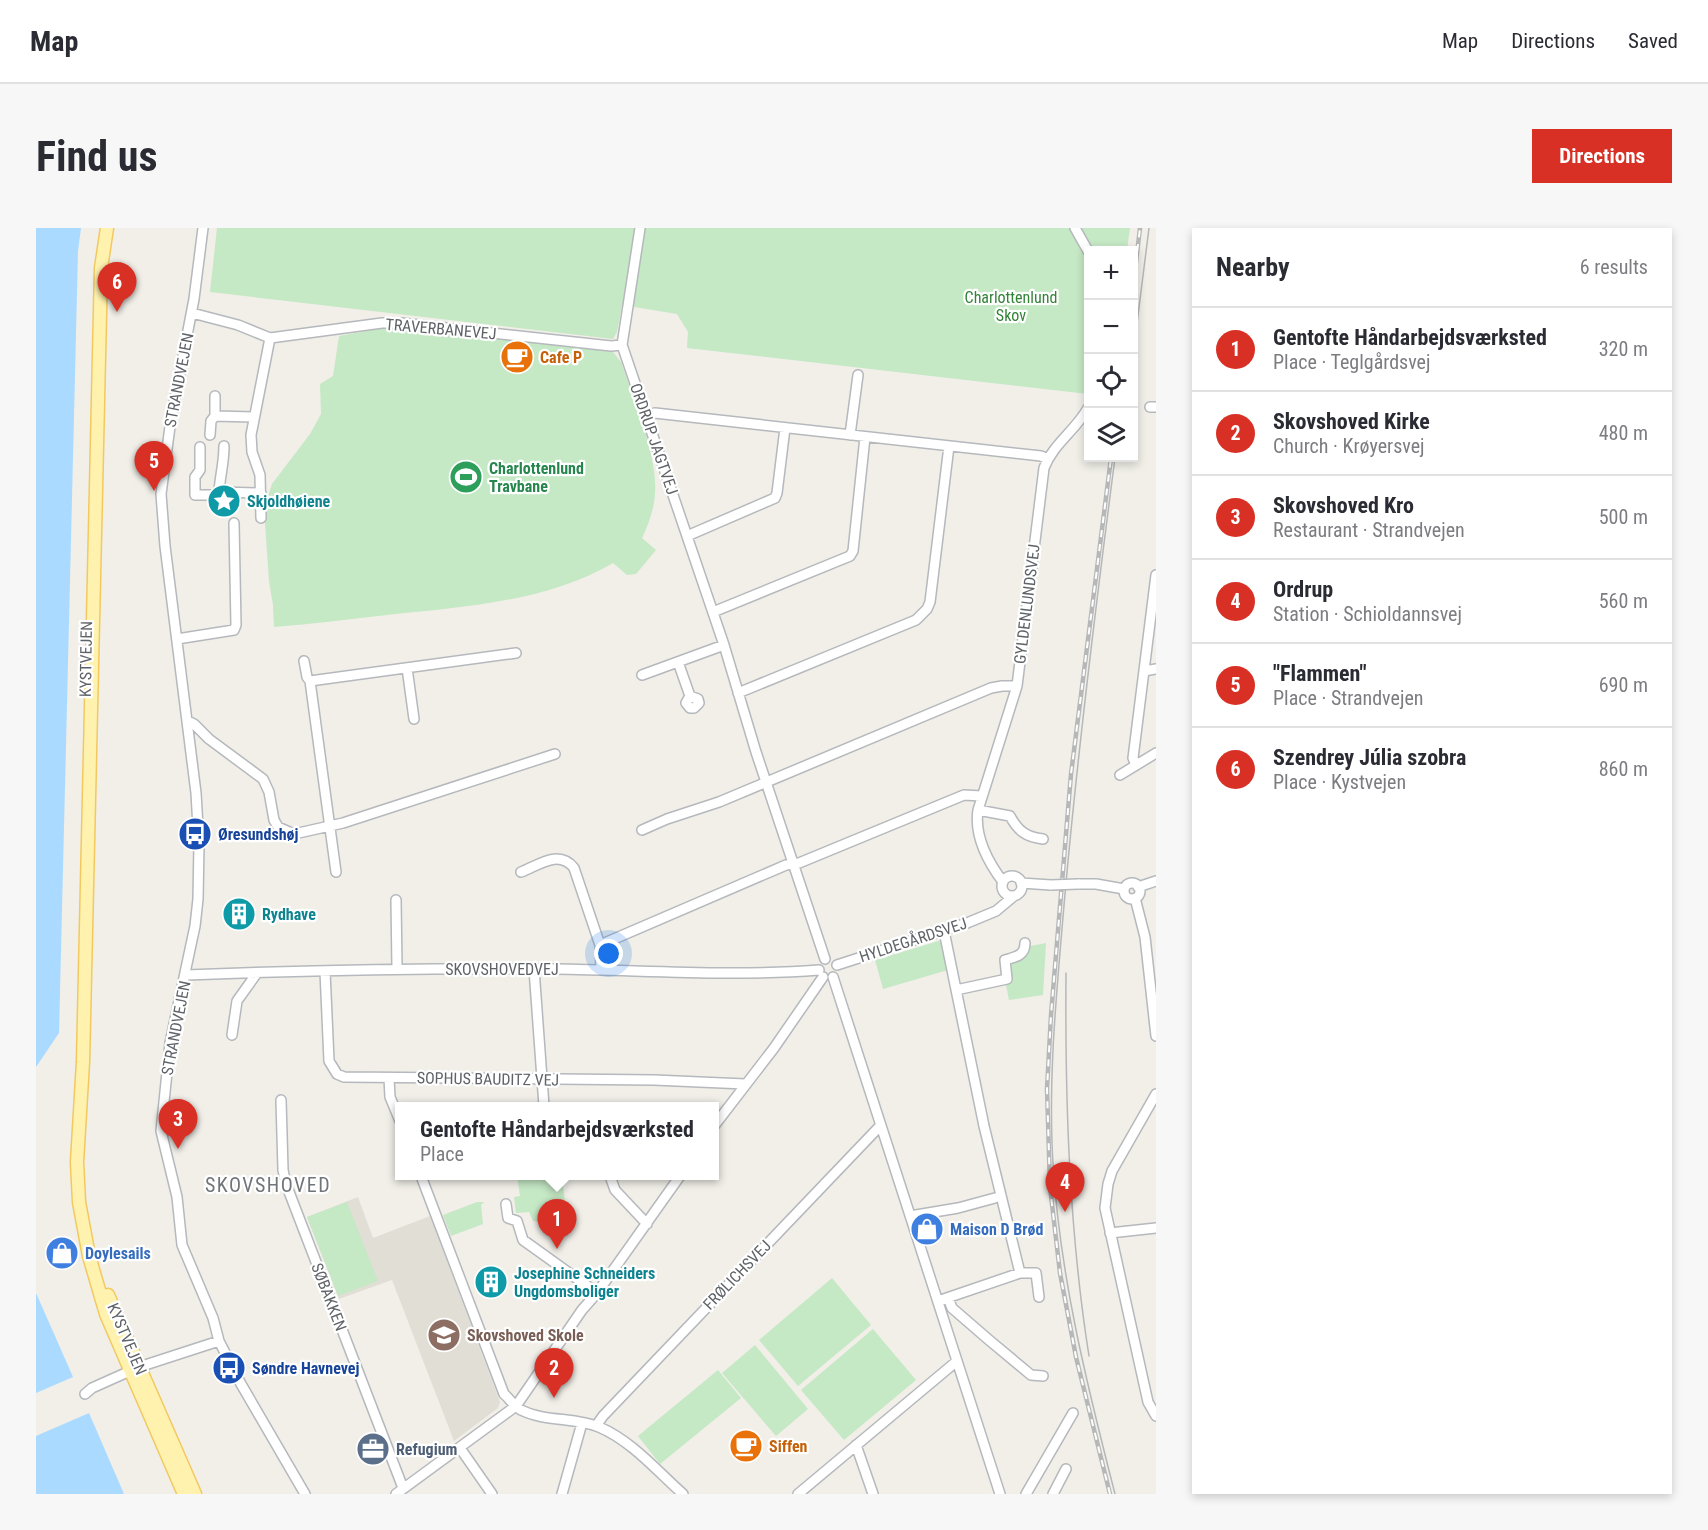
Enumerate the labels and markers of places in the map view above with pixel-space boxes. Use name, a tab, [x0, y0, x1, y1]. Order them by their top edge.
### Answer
pin: 6	[98, 262, 136, 312]
cafe icon: Cafe P	[499, 339, 535, 375]
place label: Cafe P	[540, 348, 582, 367]
pin: 5	[134, 442, 174, 491]
sports icon: Charlottenlund Travbane	[448, 459, 484, 495]
place label: Charlottenlund Travbane	[489, 459, 584, 496]
place icon: Skjoldhøiene	[206, 483, 242, 519]
place label: Skjoldhøiene	[247, 492, 331, 511]
bus stop icon: Øresundshøj	[177, 816, 213, 852]
place label: Øresundshøj	[218, 825, 298, 844]
building icon: Rydhave	[221, 896, 257, 932]
place label: Rydhave	[262, 905, 316, 924]
pin: 3	[158, 1100, 198, 1149]
pin: 4	[1046, 1162, 1084, 1212]
pin: 1	[538, 1200, 576, 1249]
shop icon: Maison D Brød	[909, 1211, 945, 1247]
place label: Maison D Brød	[950, 1220, 1043, 1239]
shop icon: Doylesails	[44, 1235, 80, 1271]
place label: Doylesails	[85, 1244, 151, 1263]
building icon: Josephine Schneiders Ungdomsboliger	[473, 1264, 509, 1300]
place label: Josephine Schneiders Ungdomsboliger	[514, 1264, 655, 1301]
school or university icon: Skovshoved Skole	[426, 1317, 462, 1353]
place label: Skovshoved Skole	[467, 1326, 584, 1345]
pin: 2	[534, 1348, 574, 1398]
bus stop icon: Søndre Havnevej	[211, 1350, 247, 1386]
place label: Søndre Havnevej	[252, 1359, 359, 1378]
cafe icon: Siffen	[728, 1428, 764, 1464]
office icon: Refugium	[355, 1431, 391, 1467]
place label: Siffen	[769, 1437, 808, 1456]
place label: Refugium	[396, 1440, 458, 1459]

